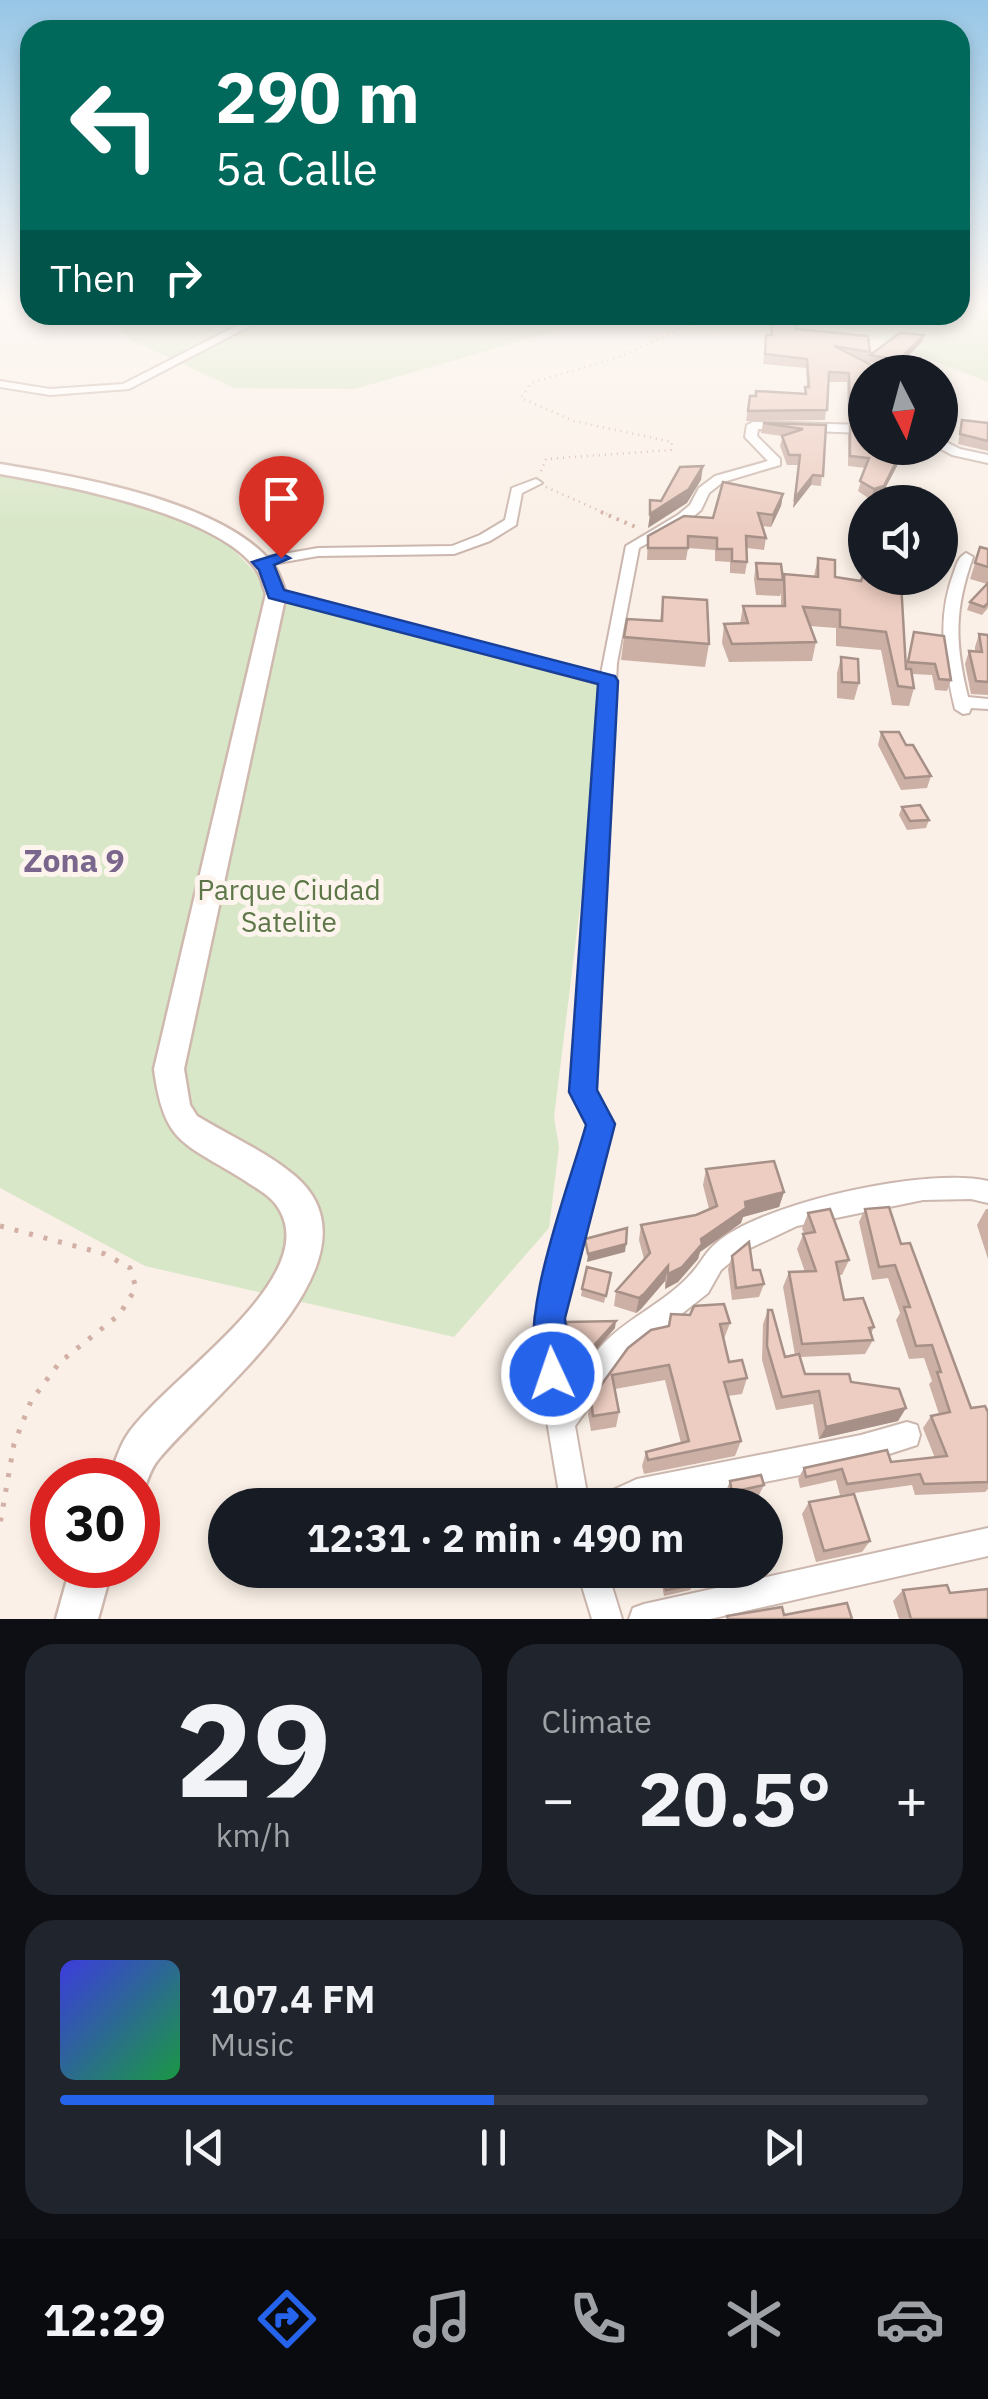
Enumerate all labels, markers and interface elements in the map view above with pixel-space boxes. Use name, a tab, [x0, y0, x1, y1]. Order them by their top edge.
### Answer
text: 290 m	[215, 51, 420, 142]
icon: left	[50, 60, 180, 190]
text: 5a Calle	[215, 139, 378, 197]
icon: right	[156, 250, 211, 305]
text: Then	[50, 253, 136, 302]
north arrow	[848, 355, 958, 465]
map controls	[848, 355, 958, 595]
pin	[239, 456, 324, 559]
icon: arrive	[254, 471, 309, 526]
button: sound	[848, 485, 958, 595]
district label: Zona 9	[23, 839, 125, 881]
park label: Parque Ciudad Satelite	[197, 871, 381, 940]
position arrow	[500, 1322, 604, 1426]
speed limit sign: 30	[30, 1458, 160, 1588]
text: 12:31 · 2 min · 490 m	[307, 1513, 684, 1562]
text: 29	[175, 1664, 331, 1833]
text: Climate	[542, 1700, 652, 1742]
text: 20.5°	[638, 1749, 832, 1847]
text: −	[542, 1763, 575, 1834]
text: +	[895, 1763, 928, 1834]
text: km/h	[216, 1814, 291, 1856]
text: 107.4 FM	[210, 1974, 375, 2023]
text: Music	[210, 2023, 294, 2065]
icon: previous	[177, 2120, 232, 2175]
icon: pause	[466, 2120, 521, 2175]
icon: next	[756, 2120, 811, 2175]
icon: directions	[252, 2284, 322, 2354]
icon: music	[407, 2284, 477, 2354]
icon: phone	[563, 2284, 633, 2354]
icon: climate	[719, 2284, 789, 2354]
icon: car	[875, 2284, 945, 2354]
text: 12:29	[43, 2290, 166, 2348]

